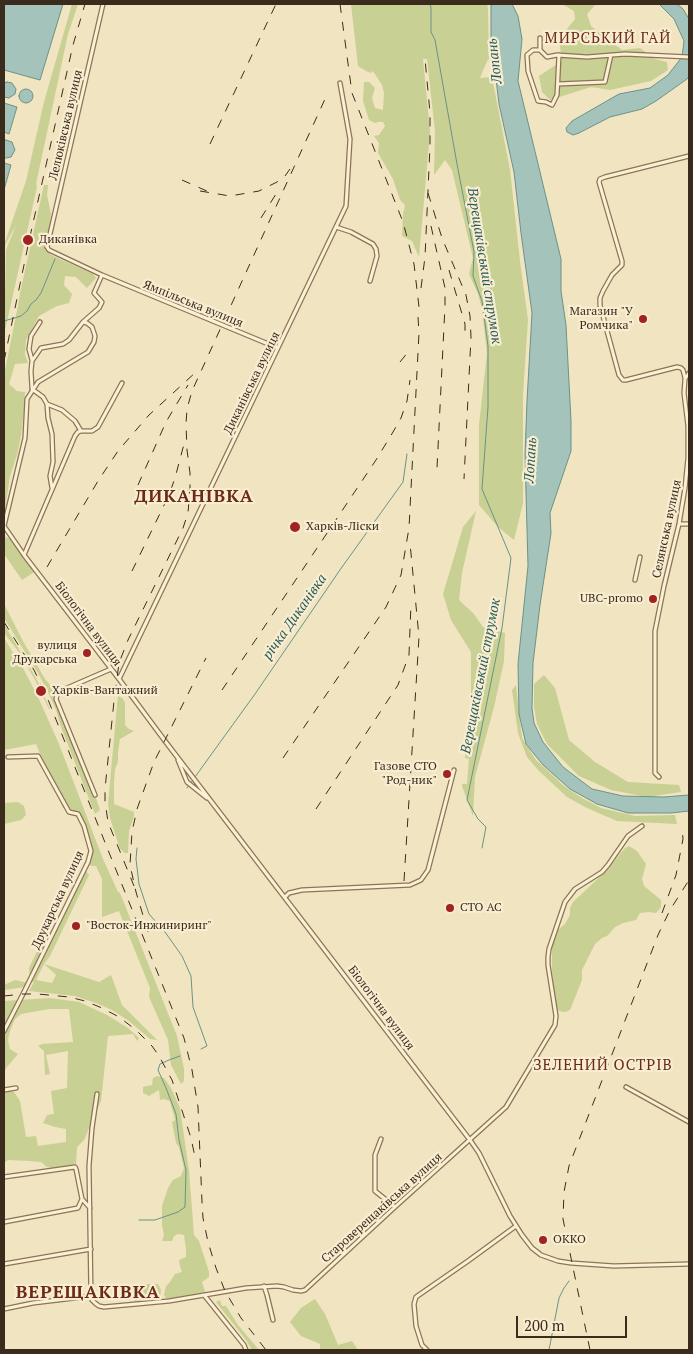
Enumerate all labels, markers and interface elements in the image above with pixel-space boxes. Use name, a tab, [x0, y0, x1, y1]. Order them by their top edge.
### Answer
district label: МИРСЬКИЙ ГАЙ	[543, 30, 673, 48]
water label: Лопань	[484, 37, 506, 85]
street label: Лелюківська вулиця	[46, 68, 86, 182]
water label: Верещаківський струмок	[463, 187, 505, 345]
marker: Диканівка	[21, 233, 35, 247]
place label: Диканівка	[39, 233, 97, 247]
street label: Ямпільська вулиця	[141, 277, 245, 331]
place label: Магазин "У Ромчика"	[570, 305, 633, 333]
marker: Магазин "У Ромчика"	[637, 313, 649, 325]
street label: Диканівська вулиця	[221, 329, 283, 437]
water label: Лопань	[521, 437, 541, 483]
street label: Селянська вулиця	[650, 478, 684, 580]
district label: ДИКАНІВКА	[133, 486, 255, 508]
marker: Харків-Ліски	[288, 520, 302, 534]
place label: Харків-Ліски	[306, 520, 379, 534]
water label: річка Диканівка	[259, 571, 331, 663]
street label: Біологічна вулиця	[52, 579, 124, 669]
place label: UBC-promo	[580, 592, 643, 606]
marker: UBC-promo	[647, 593, 659, 605]
water label: Верещаківський струмок	[458, 597, 504, 755]
place label: вулиця Друкарська	[12, 639, 77, 667]
marker: вулиця Друкарська	[81, 647, 93, 659]
marker: Харків-Вантажний	[34, 684, 48, 698]
place label: Харків-Вантажний	[52, 684, 158, 698]
place label: Газове СТО "Род-ник"	[374, 760, 437, 788]
marker: Газове СТО "Род-ник"	[441, 768, 453, 780]
street label: Друкарська вулиця	[29, 848, 87, 952]
place label: СТО АС	[460, 901, 502, 915]
marker: СТО АС	[444, 902, 456, 914]
place label: "Восток-Инжиниринг"	[86, 919, 212, 933]
marker: "Восток-Инжиниринг"	[70, 920, 82, 932]
street label: Біологічна вулиця	[345, 963, 417, 1053]
district label: ЗЕЛЕНИЙ ОСТРІВ	[532, 1057, 674, 1075]
street label: Староверещаківська вулиця	[319, 1150, 445, 1266]
place label: ОККО	[553, 1233, 586, 1247]
marker: ОККО	[537, 1234, 549, 1246]
district label: ВЕРЕЩАКІВКА	[14, 1282, 162, 1304]
scale bar	[518, 1306, 629, 1338]
text: 200 m	[524, 1315, 565, 1335]

